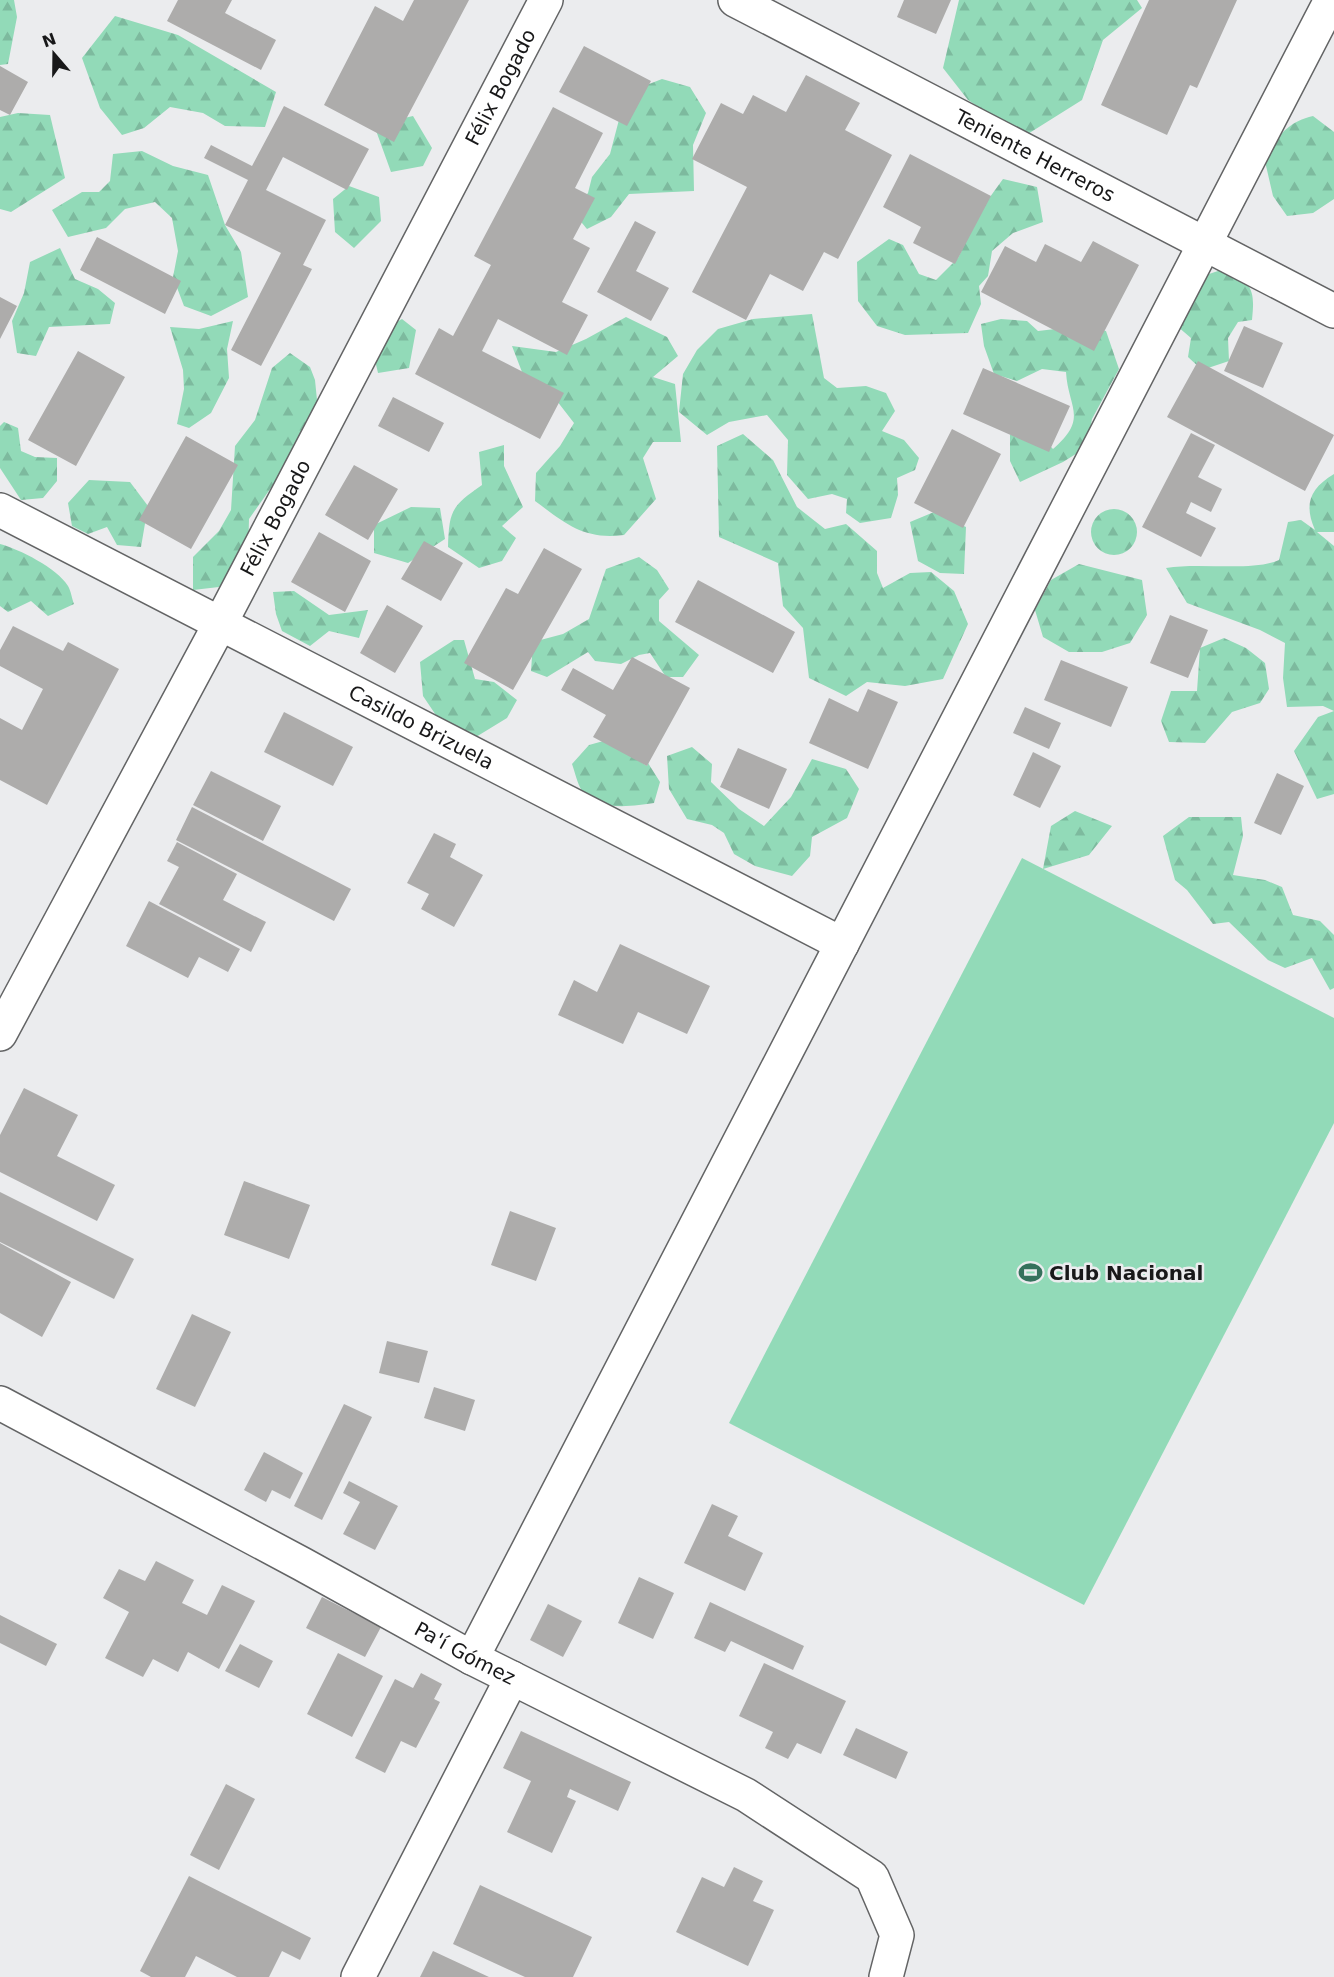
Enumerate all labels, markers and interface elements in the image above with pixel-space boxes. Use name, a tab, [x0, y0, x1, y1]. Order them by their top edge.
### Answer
north arrow	[24, 24, 84, 84]
street label: Félix Bogado	[460, 25, 541, 149]
text: N	[39, 29, 59, 52]
street label: Teniente Herreros	[950, 104, 1119, 207]
street label: Félix Bogado	[235, 456, 316, 580]
street label: Casildo Brizuela	[345, 680, 498, 774]
sports icon: Club Nacional	[1018, 1260, 1044, 1286]
place label: Club Nacional	[1049, 1261, 1203, 1285]
street label: Pa'í Gómez	[410, 1617, 519, 1690]

